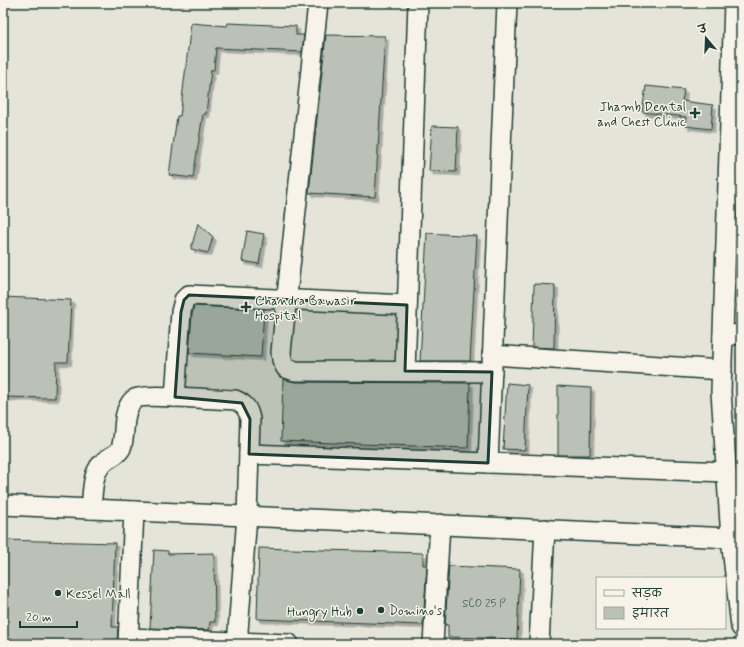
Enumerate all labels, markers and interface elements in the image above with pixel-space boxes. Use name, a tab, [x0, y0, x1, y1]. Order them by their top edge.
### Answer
north arrow	[686, 18, 726, 58]
text: उ	[696, 21, 710, 38]
place label: Jhamb Dental and Chest Clinic	[597, 99, 686, 131]
marker: Jhamb Dental and Chest Clinic	[689, 107, 701, 119]
place label: Chandra Bawasir Hospital	[255, 293, 357, 325]
marker: Chandra Bawasir Hospital	[240, 301, 252, 313]
legend	[596, 577, 726, 629]
place label: Kessel Mall	[66, 586, 131, 603]
text: सड़क	[631, 586, 663, 602]
marker: Kessel Mall	[53, 588, 63, 598]
house number: SCO 25 P	[462, 597, 506, 611]
scale bar	[20, 603, 77, 629]
place label: Domino's	[389, 603, 443, 620]
place label: Hungry Hub	[287, 604, 352, 622]
marker: Domino's	[376, 605, 386, 615]
marker: Hungry Hub	[355, 606, 365, 616]
text: इमारत	[632, 606, 670, 622]
text: 20 m	[26, 610, 52, 626]

